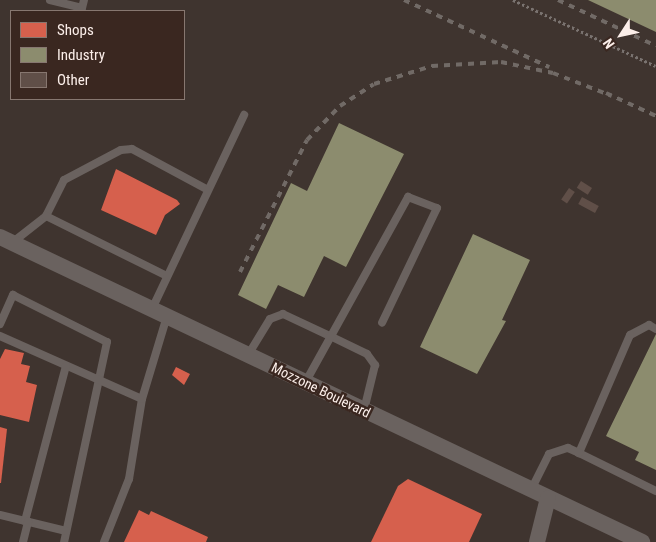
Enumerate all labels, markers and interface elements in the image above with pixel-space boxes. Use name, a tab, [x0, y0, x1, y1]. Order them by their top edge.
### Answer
legend	[10, 10, 185, 100]
north arrow	[596, 10, 646, 60]
text: Shops	[57, 21, 94, 39]
text: N	[600, 36, 618, 52]
text: Industry	[57, 46, 105, 64]
text: Other	[57, 71, 89, 89]
street label: Mozzone Boulevard	[269, 359, 373, 421]

